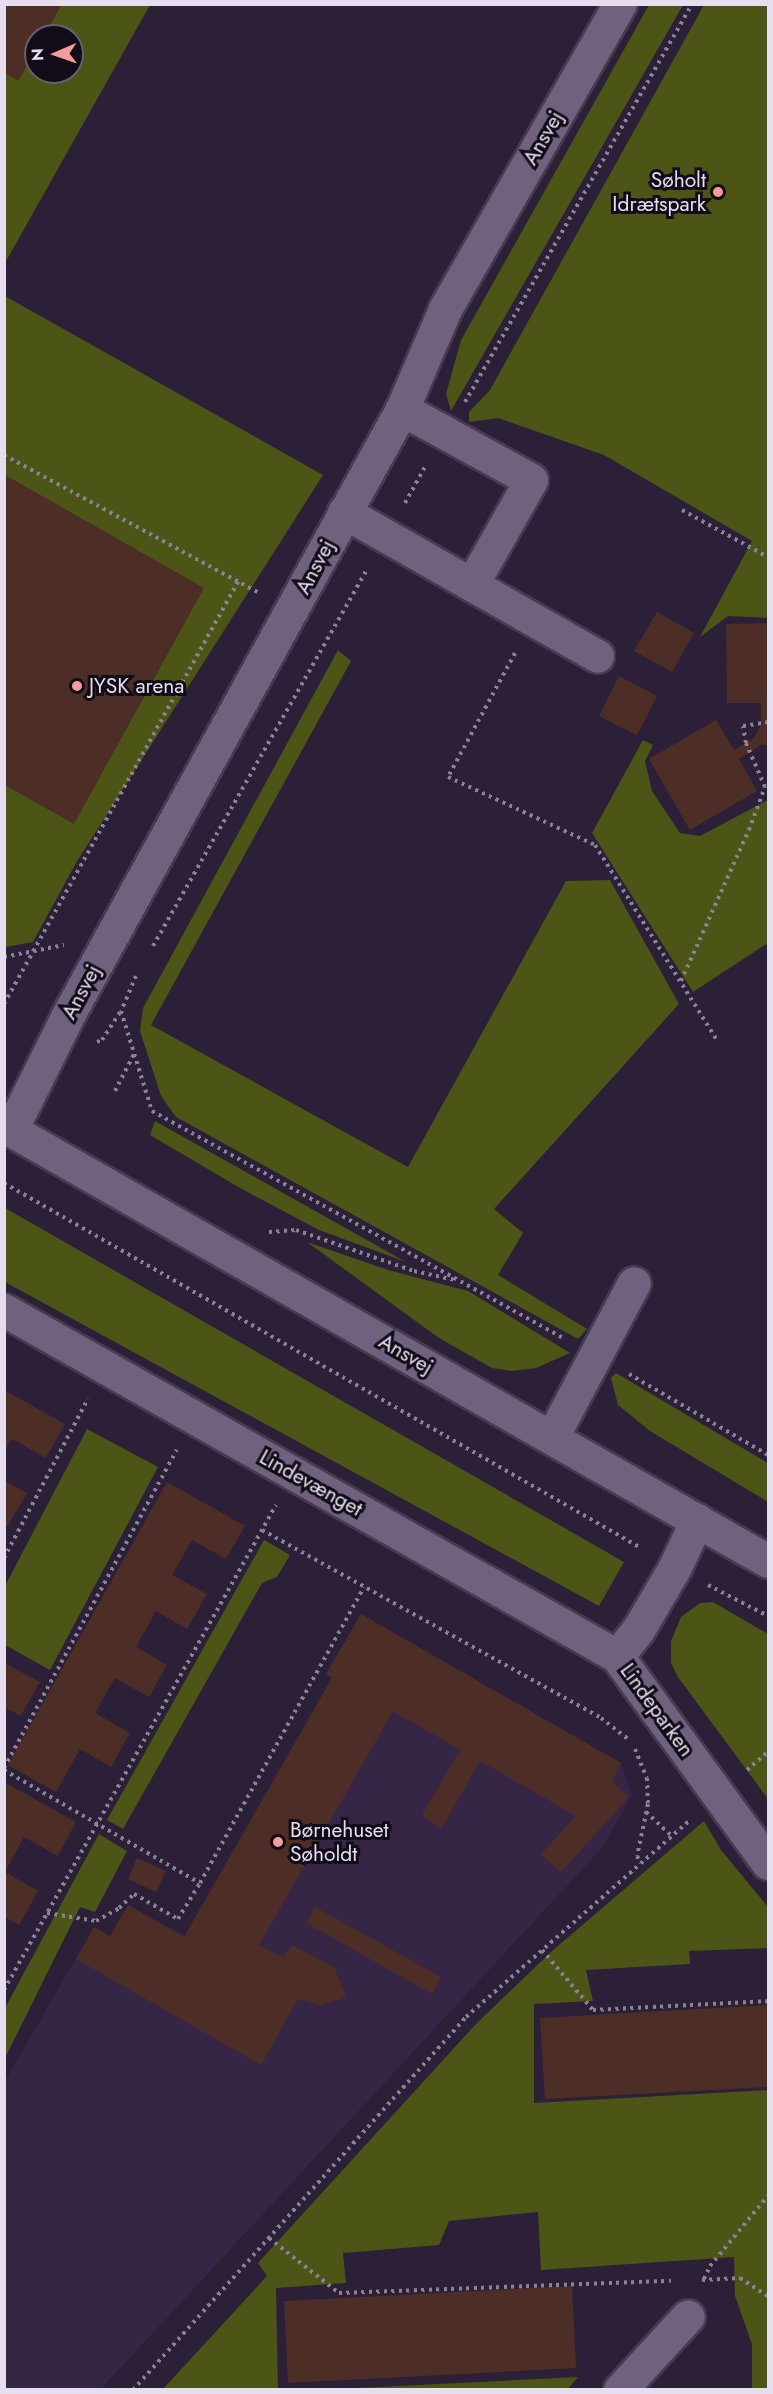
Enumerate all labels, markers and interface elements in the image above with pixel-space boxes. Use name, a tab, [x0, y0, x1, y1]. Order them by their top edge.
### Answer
north arrow	[24, 24, 84, 84]
text: N	[26, 48, 49, 61]
street label: Ansvej	[518, 106, 568, 170]
place label: Søholt Idrætspark	[612, 167, 706, 217]
marker: Søholt Idrætspark	[711, 185, 725, 199]
street label: Ansvej	[290, 535, 340, 599]
place label: JYSK arena	[89, 673, 184, 699]
marker: JYSK arena	[70, 679, 84, 693]
street label: Ansvej	[56, 960, 106, 1024]
street label: Ansvej	[374, 1329, 438, 1379]
street label: Lindevænget	[255, 1444, 367, 1522]
street label: Lindeparken	[615, 1659, 699, 1761]
place label: Børnehuset Søholdt	[290, 1817, 389, 1867]
marker: Børnehuset Søholdt	[271, 1835, 285, 1849]

